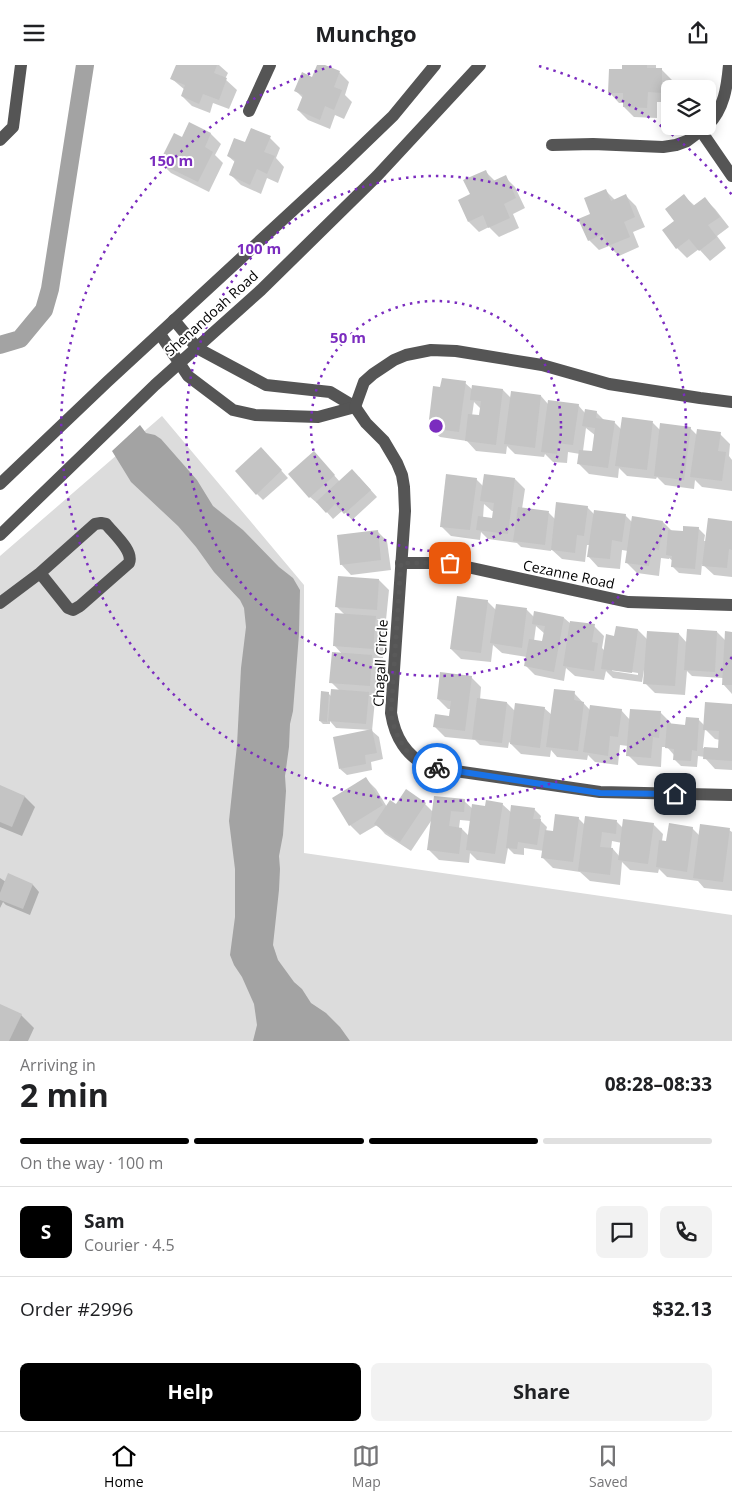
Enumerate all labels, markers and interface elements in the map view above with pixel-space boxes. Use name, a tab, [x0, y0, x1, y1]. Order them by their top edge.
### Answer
text: Munchgo	[315, 18, 417, 48]
icon: menu	[20, 19, 48, 47]
icon: share	[684, 19, 712, 47]
map controls	[661, 80, 716, 135]
button: layers	[661, 80, 716, 135]
text: 150 m	[149, 150, 193, 170]
text: 100 m	[237, 238, 281, 258]
street label: Shenandoah Road	[160, 266, 262, 360]
text: 50 m	[330, 327, 366, 347]
centre of rings	[427, 417, 445, 435]
pin	[429, 542, 471, 584]
icon: bag	[436, 549, 464, 577]
street label: Cezanne Road	[521, 555, 617, 593]
street label: Chagall Circle	[368, 619, 392, 707]
courier	[412, 743, 462, 793]
icon: bike	[423, 754, 451, 782]
pin	[654, 773, 696, 815]
icon: home	[661, 780, 689, 808]
text: Arriving in	[20, 1054, 96, 1076]
text: 08:28–08:33	[605, 1071, 712, 1097]
text: 2 min	[20, 1073, 109, 1116]
text: On the way · 100 m	[20, 1152, 163, 1174]
button: chat	[596, 1206, 648, 1258]
button: phone	[660, 1206, 712, 1258]
text: Sam	[84, 1208, 125, 1234]
text: S	[41, 1219, 51, 1245]
text: Courier · 4.5	[84, 1234, 175, 1256]
text: Order #2996	[20, 1296, 133, 1322]
text: $32.13	[652, 1296, 712, 1322]
button: Help	[20, 1363, 361, 1421]
button: Share	[371, 1363, 712, 1421]
tab: Home	[104, 1442, 144, 1491]
tab: Map	[352, 1442, 381, 1491]
tab: Saved	[589, 1442, 628, 1491]

